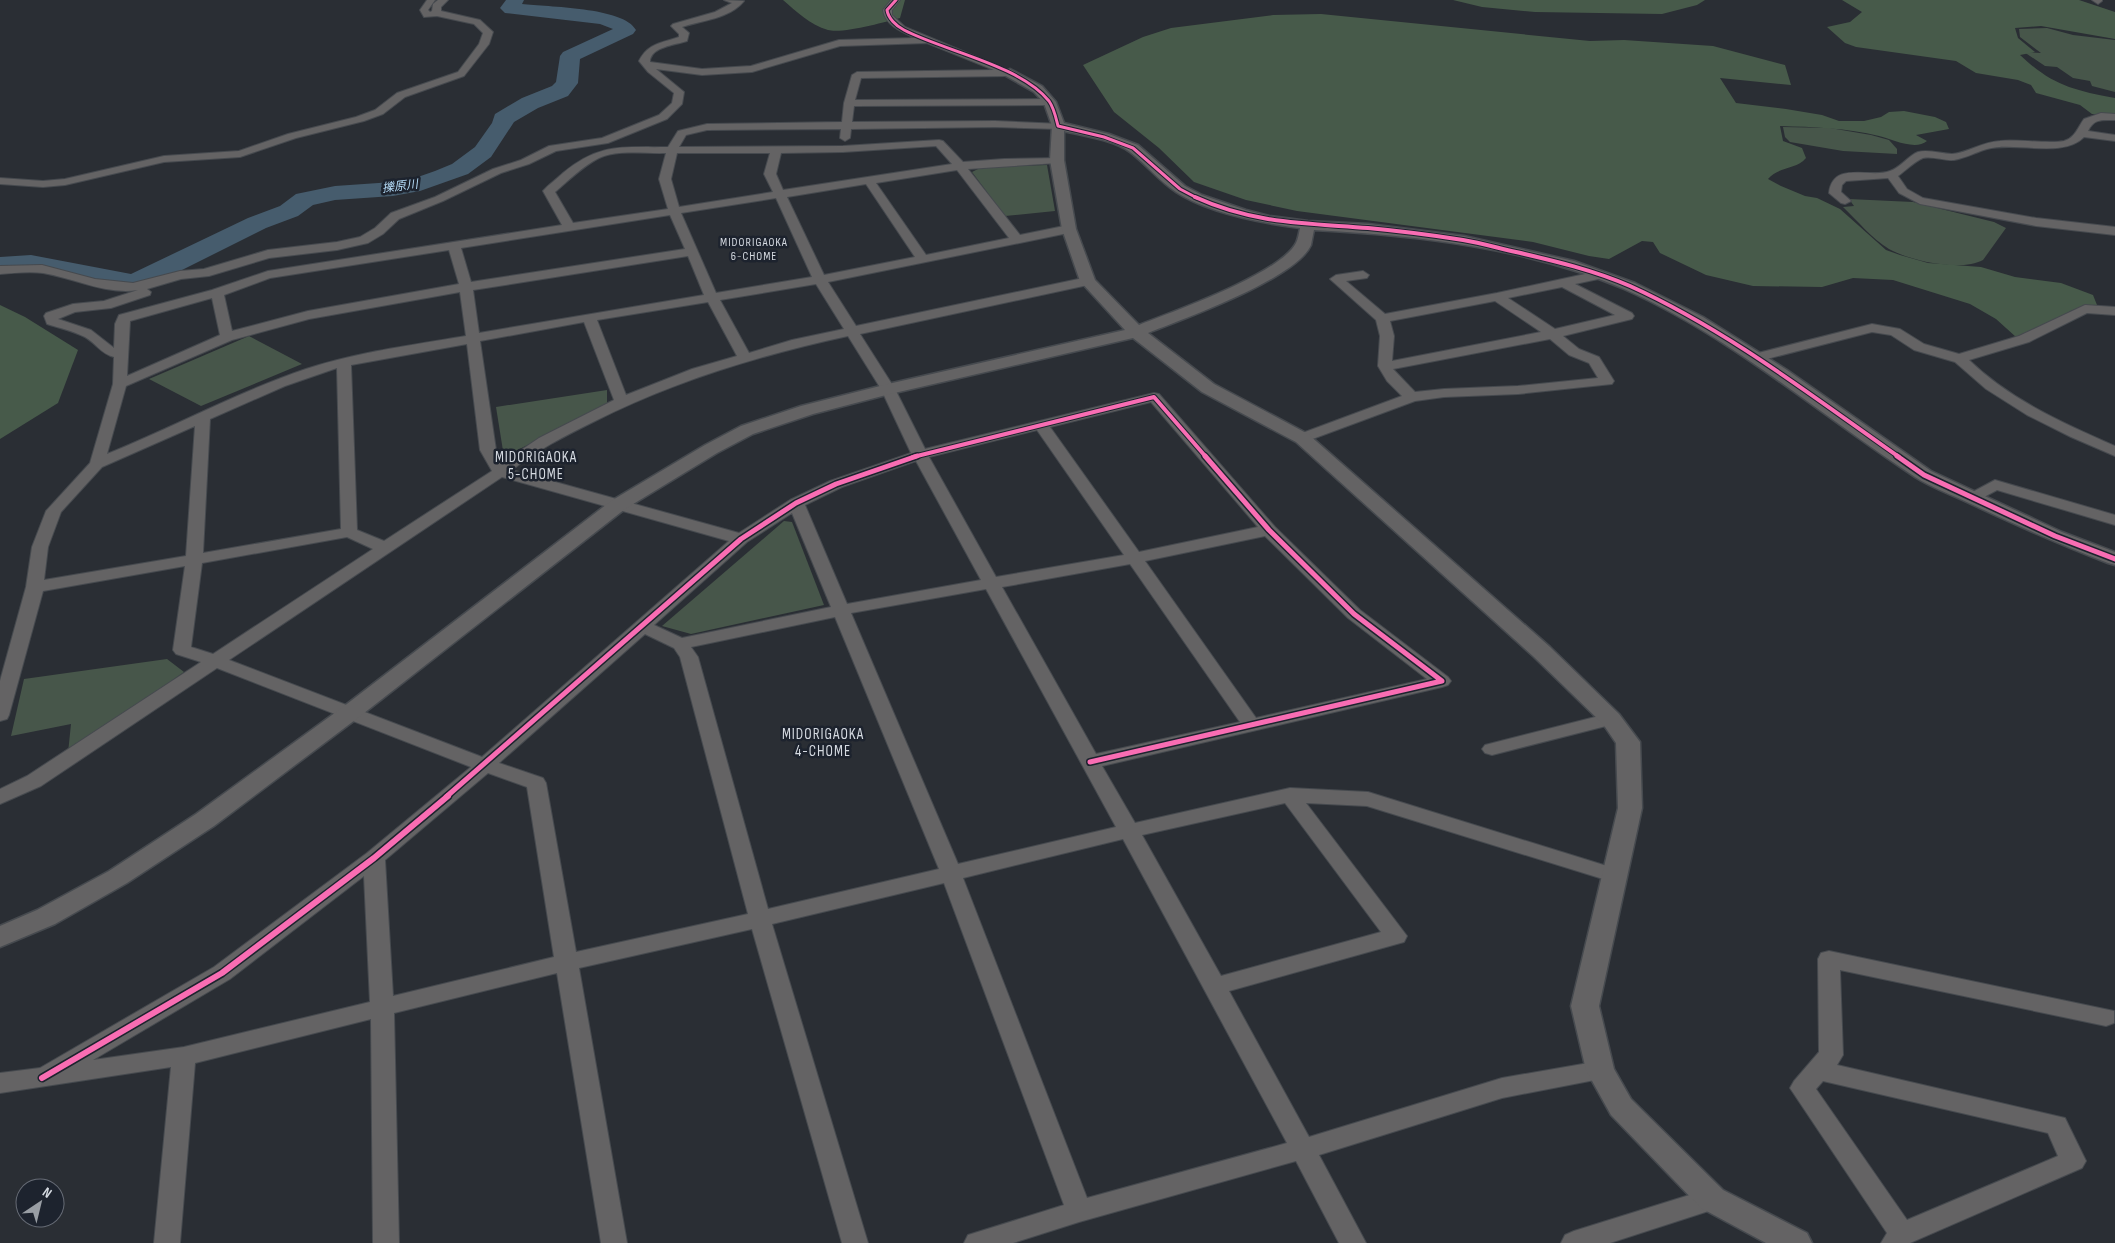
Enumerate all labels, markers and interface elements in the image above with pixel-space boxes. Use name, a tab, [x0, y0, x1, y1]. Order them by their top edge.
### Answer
water label: 擽原川	[381, 177, 421, 196]
district label: MIDORIGAOKA 6-CHOME	[720, 235, 788, 264]
district label: MIDORIGAOKA 5-CHOME	[495, 448, 577, 484]
district label: MIDORIGAOKA 4-CHOME	[782, 725, 864, 761]
north arrow	[15, 1178, 65, 1228]
text: N	[39, 1184, 55, 1202]

